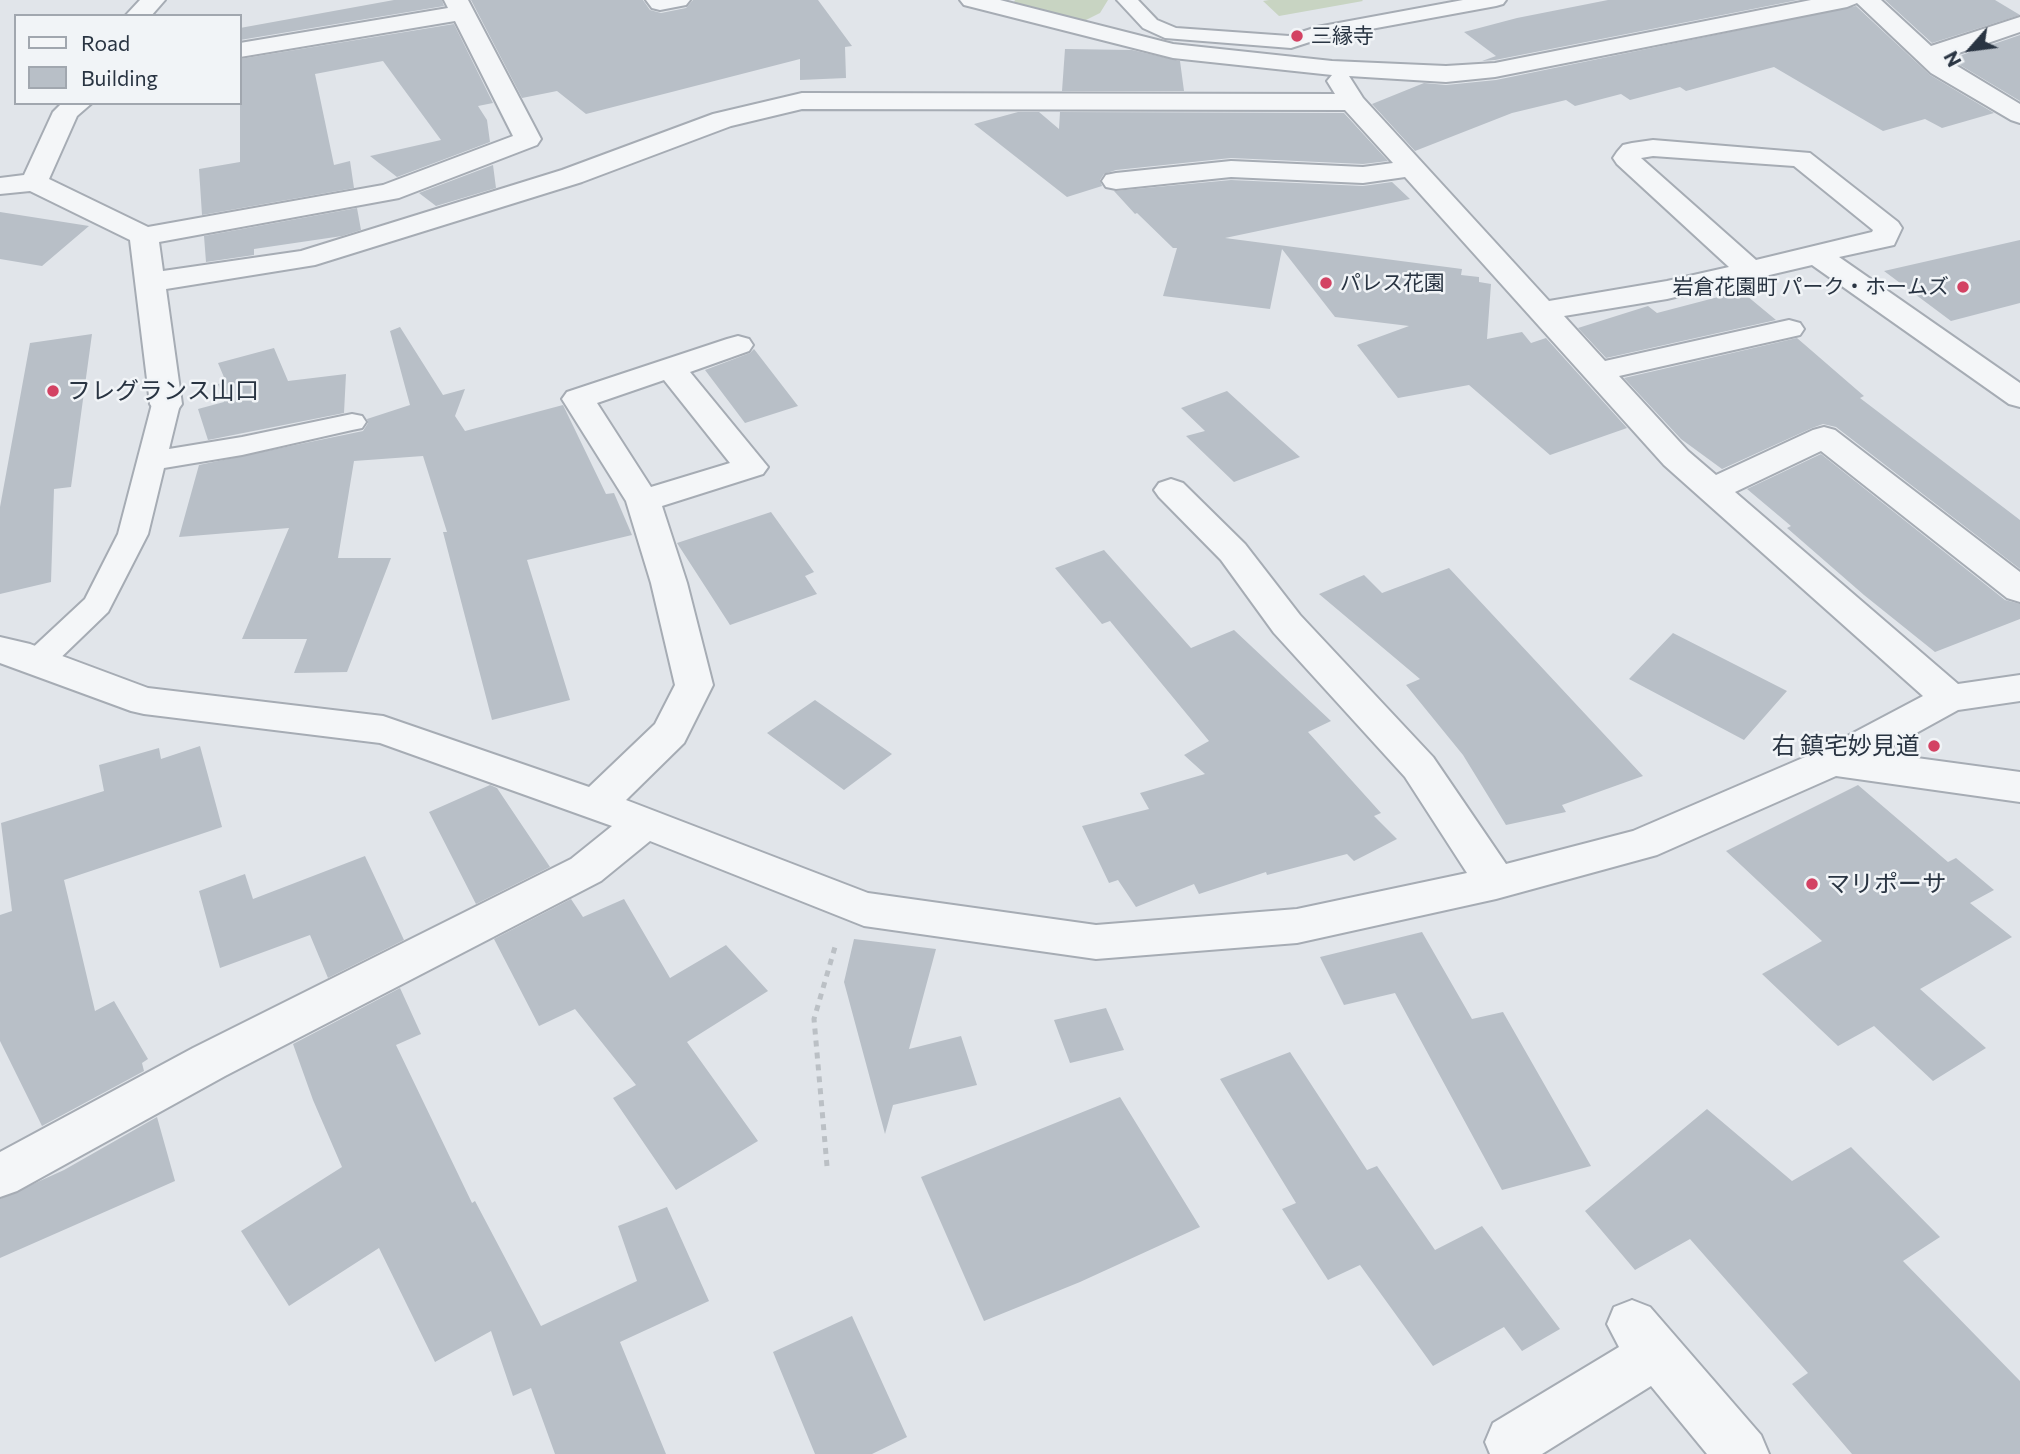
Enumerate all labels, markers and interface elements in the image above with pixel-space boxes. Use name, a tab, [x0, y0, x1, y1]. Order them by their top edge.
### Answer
legend	[14, 14, 242, 105]
north arrow	[1936, 14, 2006, 84]
place label: 三縁寺	[1311, 23, 1374, 49]
marker: 三縁寺	[1289, 28, 1305, 44]
text: Road	[81, 30, 130, 55]
text: N	[1939, 47, 1966, 71]
text: Building	[81, 65, 158, 90]
place label: パレス花園	[1340, 270, 1445, 296]
place label: 岩倉花園町 パーク・ホームズ	[1672, 274, 1949, 300]
marker: パレス花園	[1318, 275, 1334, 291]
marker: 岩倉花園町 パーク・ホームズ	[1955, 279, 1971, 295]
place label: フレグランス山口	[67, 377, 259, 405]
marker: フレグランス山口	[45, 383, 61, 399]
place label: 右 鎮宅妙見道	[1771, 732, 1920, 760]
marker: 右 鎮宅妙見道	[1926, 738, 1942, 754]
place label: マリポーサ	[1826, 870, 1946, 898]
marker: マリポーサ	[1804, 876, 1820, 892]

